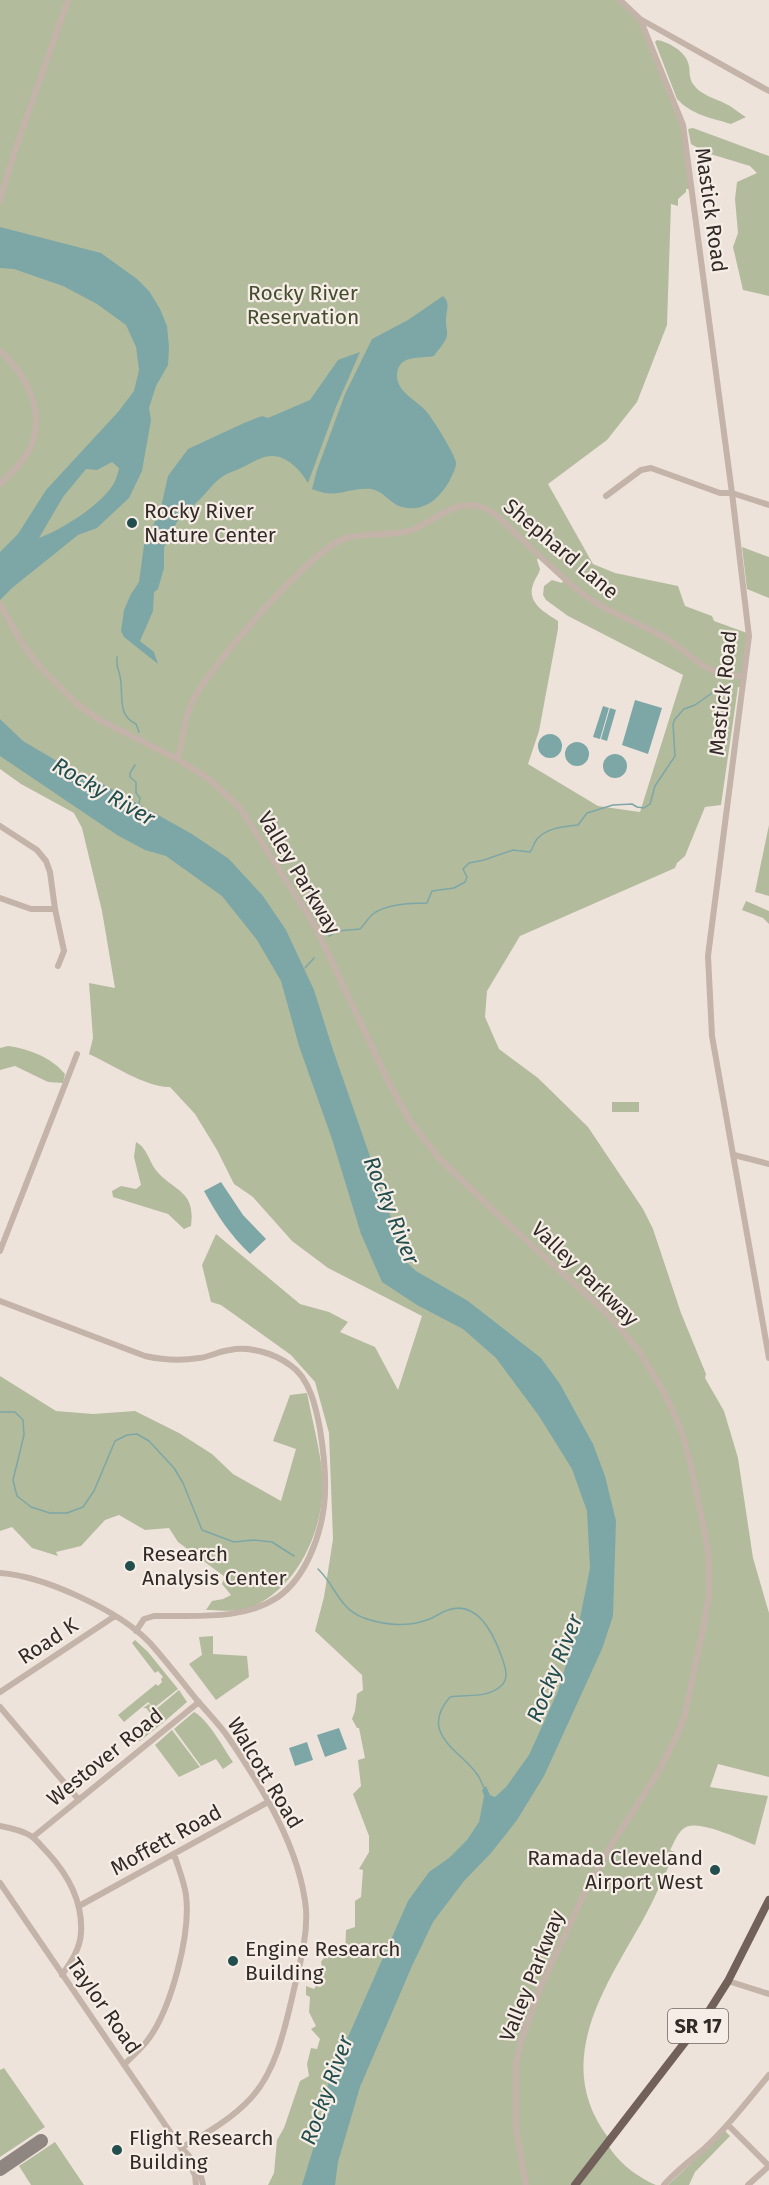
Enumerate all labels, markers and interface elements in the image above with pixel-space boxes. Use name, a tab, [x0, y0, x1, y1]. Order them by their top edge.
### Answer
street label: Mastick Road	[689, 146, 733, 274]
park label: Rocky River Reservation	[247, 280, 359, 330]
street label: Shephard Lane	[498, 493, 624, 605]
place label: Rocky River Nature Center	[144, 498, 276, 548]
marker: Rocky River Nature Center	[125, 516, 139, 530]
street label: Mastick Road	[704, 629, 742, 757]
water label: Rocky River	[48, 751, 160, 832]
street label: Valley Parkway	[252, 807, 346, 940]
water label: Rocky River	[358, 1152, 426, 1269]
street label: Valley Parkway	[526, 1216, 645, 1332]
place label: Research Analysis Center	[142, 1541, 287, 1591]
marker: Research Analysis Center	[123, 1559, 137, 1573]
water label: Rocky River	[521, 1610, 589, 1726]
street label: Road K	[13, 1612, 83, 1670]
street label: Westover Road	[42, 1702, 168, 1812]
street label: Walcott Road	[222, 1713, 308, 1833]
street label: Moffett Road	[106, 1799, 226, 1881]
place label: Ramada Cleveland Airport West	[527, 1845, 703, 1895]
marker: Ramada Cleveland Airport West	[708, 1863, 722, 1877]
street label: Valley Parkway	[494, 1906, 570, 2045]
place label: Engine Research Building	[245, 1936, 401, 1986]
street label: Taylor Road	[61, 1953, 147, 2059]
marker: Engine Research Building	[226, 1954, 240, 1968]
road number: SR 17	[668, 2009, 728, 2043]
water label: Rocky River	[294, 2031, 359, 2148]
place label: Flight Research Building	[129, 2125, 274, 2175]
marker: Flight Research Building	[110, 2143, 124, 2157]

